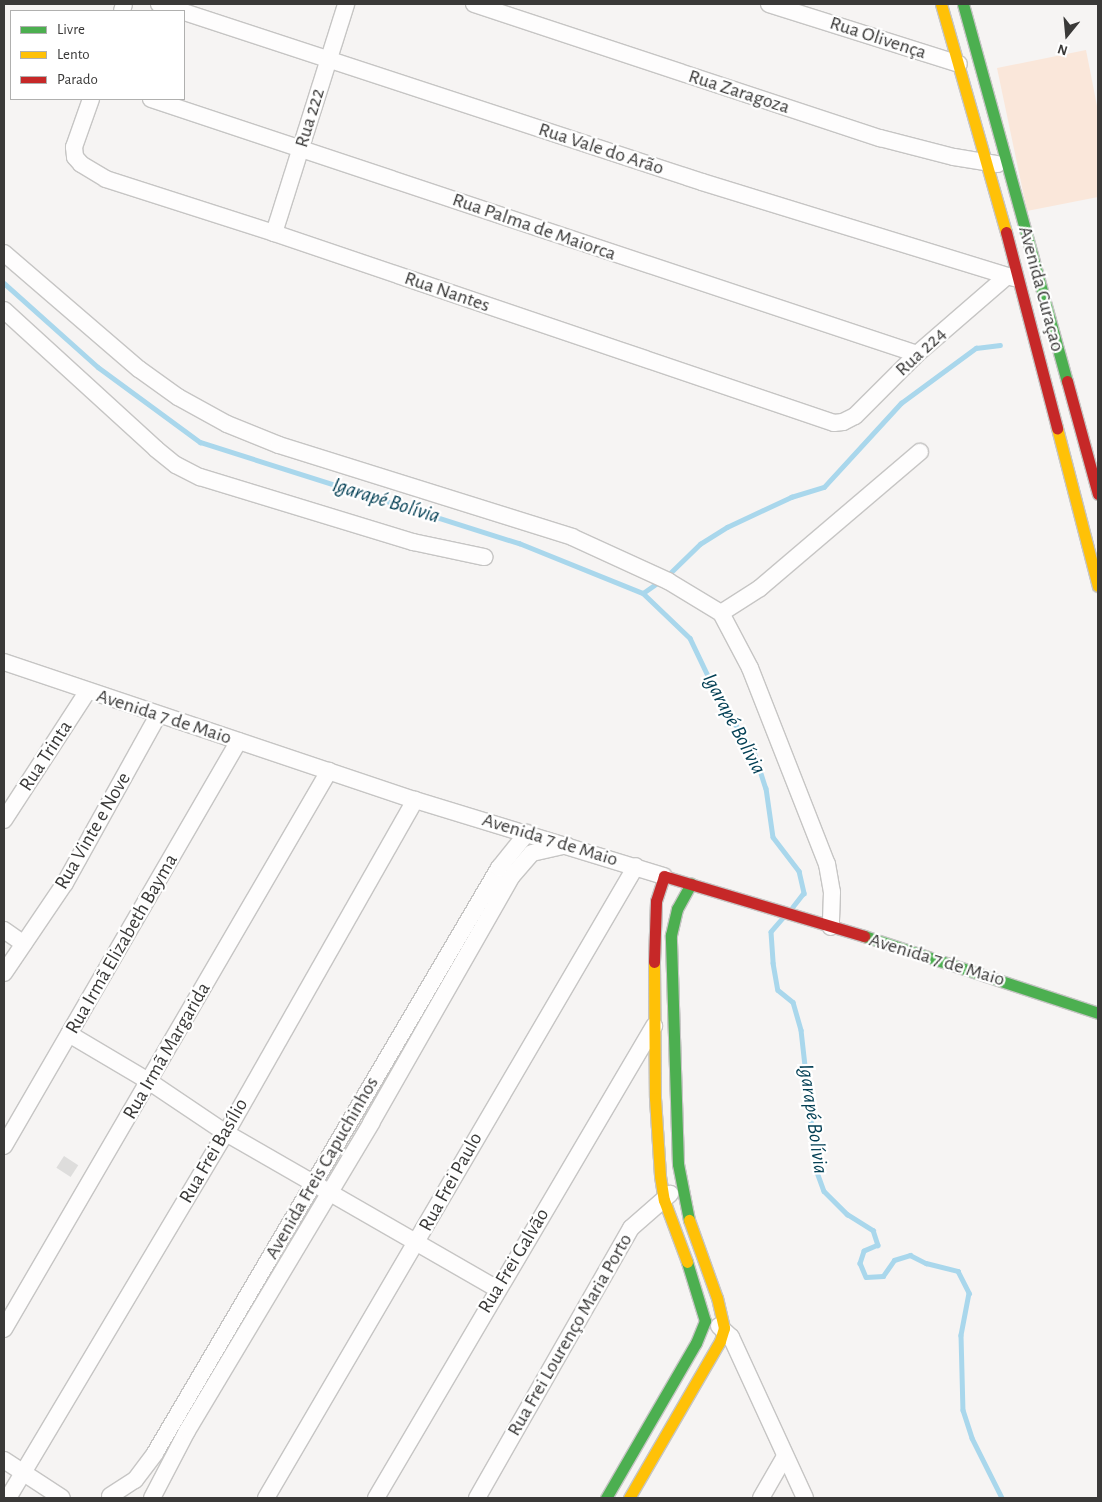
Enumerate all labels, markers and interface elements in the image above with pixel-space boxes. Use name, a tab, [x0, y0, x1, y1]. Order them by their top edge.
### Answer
legend	[10, 10, 185, 100]
north arrow	[1042, 10, 1092, 60]
street label: Rua Olivença	[827, 11, 929, 65]
text: Livre	[57, 22, 85, 37]
text: N	[1056, 41, 1069, 57]
text: Lento	[57, 47, 90, 62]
street label: Rua Zaragoza	[685, 64, 793, 120]
text: Parado	[57, 72, 98, 87]
street label: Rua 222	[290, 85, 330, 151]
street label: Rua Vale do Arão	[535, 117, 667, 181]
street label: Rua Palma de Maiorca	[449, 188, 619, 266]
street label: Avenida Curaçao	[1013, 224, 1069, 354]
street label: Rua Nantes	[401, 266, 493, 318]
street label: Rua 224	[890, 322, 952, 382]
water label: Igarapé Bolívia	[329, 473, 443, 529]
water label: Igarapé Bolívia	[697, 669, 771, 779]
street label: Avenida 7 de Maio	[93, 684, 235, 750]
street label: Rua Trinta	[14, 716, 78, 796]
street label: Rua Vinte e Nove	[50, 768, 136, 894]
street label: Avenida 7 de Maio	[479, 808, 621, 872]
street label: Rua Irmã Elizabeth Bayma	[61, 850, 183, 1038]
street label: Avenida 7 de Maio	[866, 928, 1008, 992]
street label: Rua Irmã Margarida	[118, 978, 216, 1124]
water label: Igarapé Bolívia	[793, 1062, 833, 1176]
street label: Avenida Freis Capuchinhos	[260, 1073, 384, 1263]
street label: Rua Frei Basílio	[174, 1094, 254, 1208]
street label: Rua Frei Paulo	[414, 1128, 488, 1236]
street label: Rua Frei Galvão	[473, 1204, 555, 1318]
street label: Rua Frei Lourenço Maria Porto	[502, 1229, 638, 1441]

